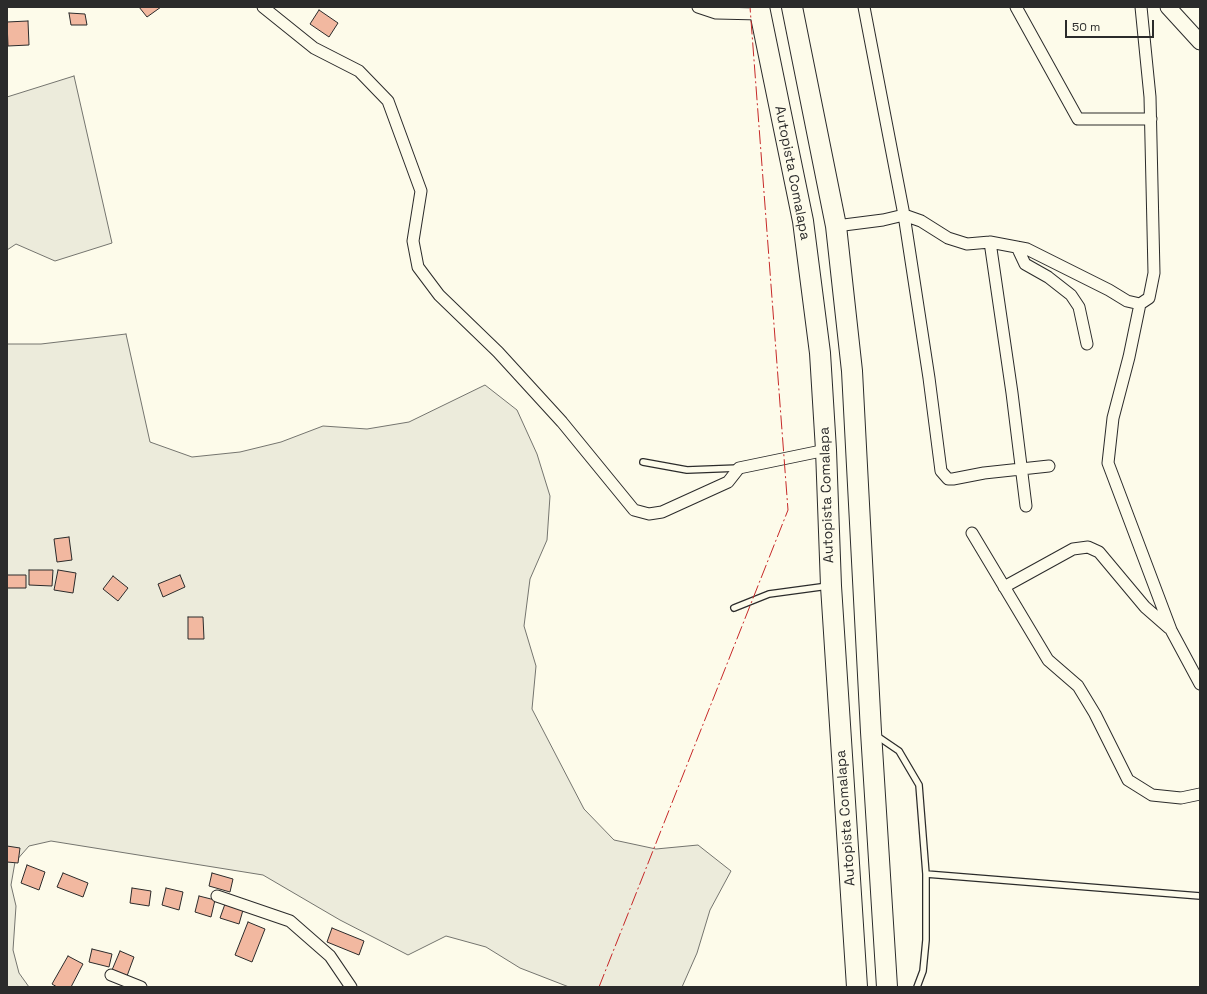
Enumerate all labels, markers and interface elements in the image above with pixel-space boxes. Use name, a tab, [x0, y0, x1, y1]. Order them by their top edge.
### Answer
scale bar	[1067, 12, 1156, 38]
text: 50 m	[1072, 19, 1100, 35]
street label: Autopista Comalapa	[771, 105, 813, 241]
street label: Autopista Comalapa	[816, 427, 838, 563]
street label: Autopista Comalapa	[833, 749, 859, 887]

